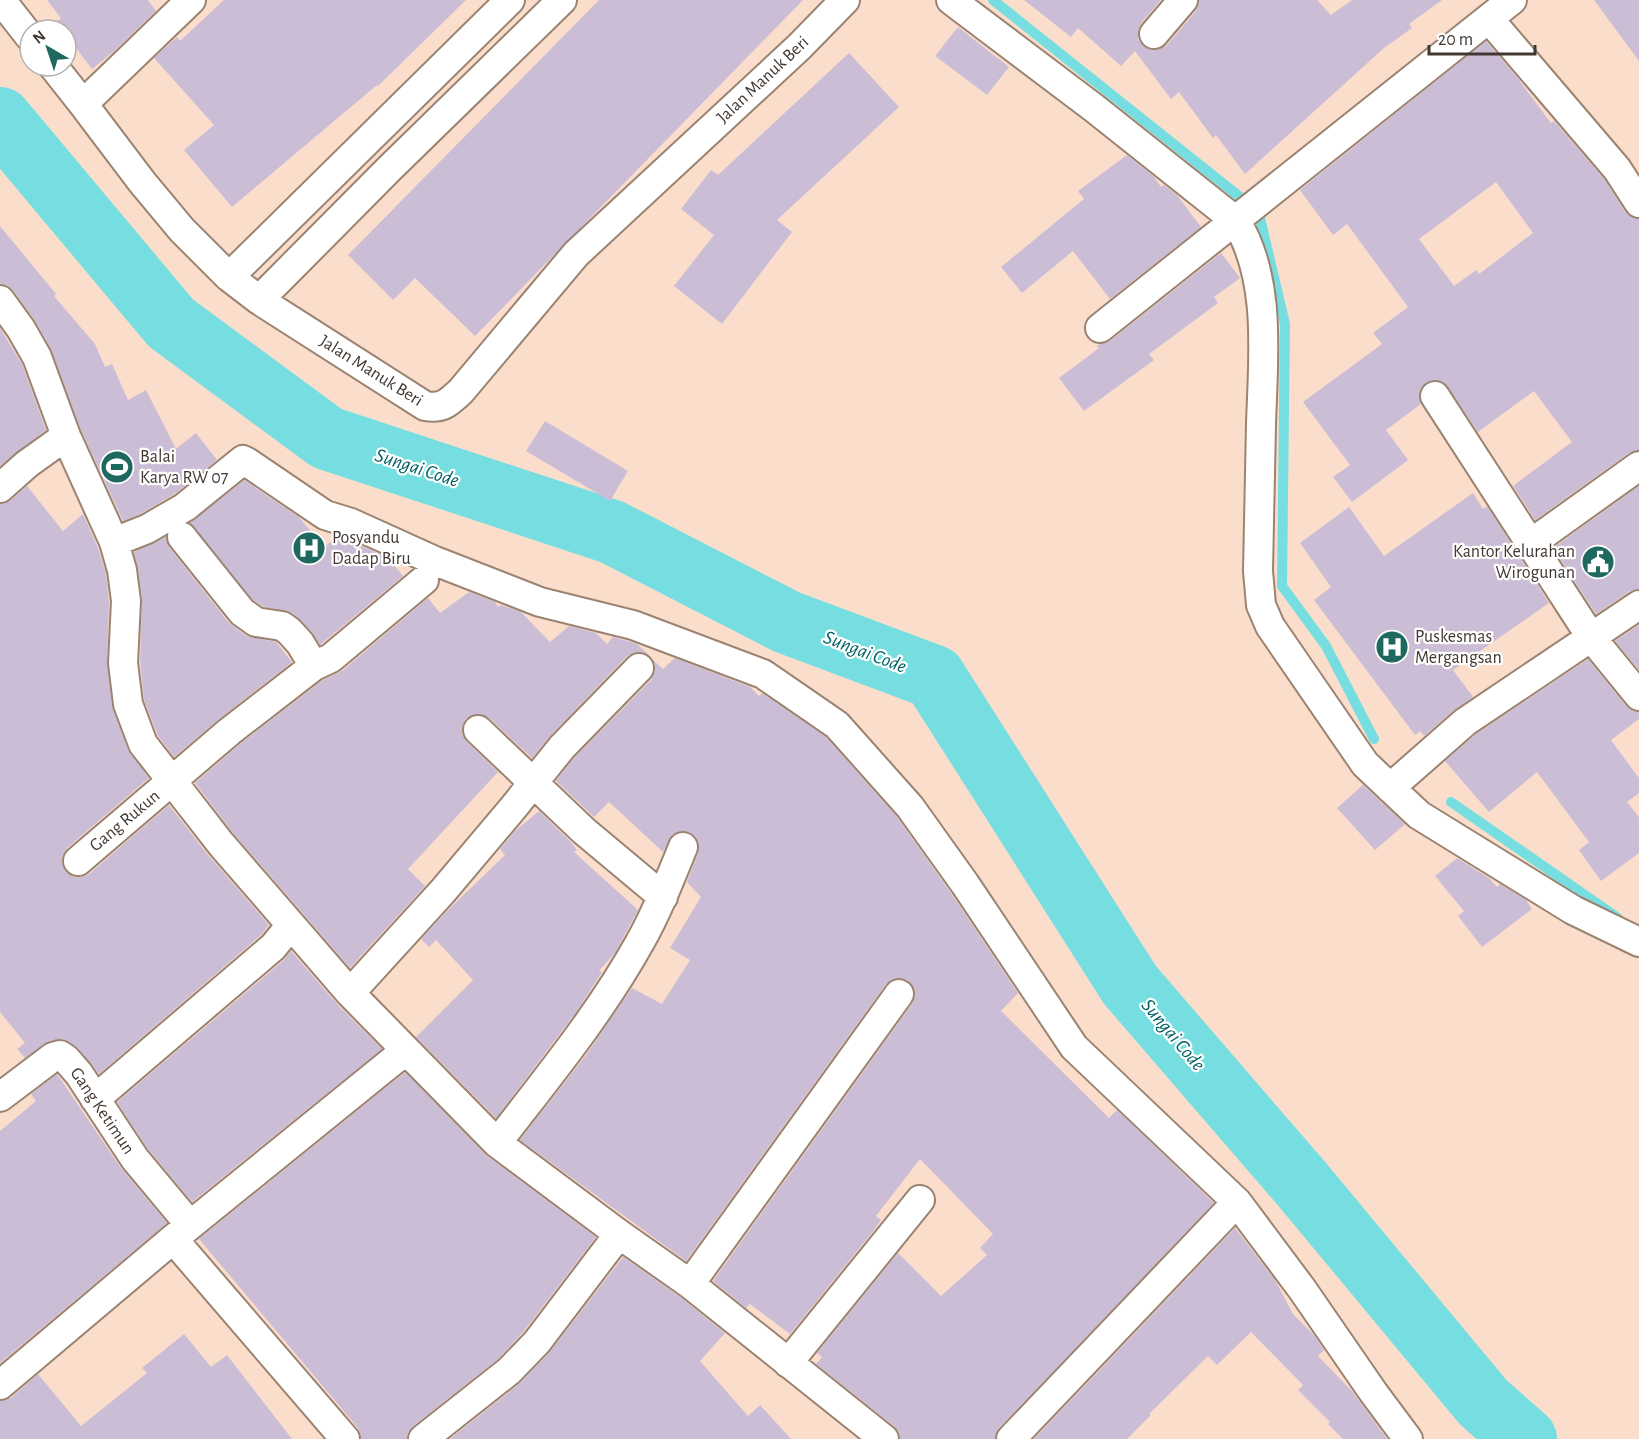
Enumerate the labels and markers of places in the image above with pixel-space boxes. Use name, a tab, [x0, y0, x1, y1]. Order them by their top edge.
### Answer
place label: Balai Karya RW 07	[140, 448, 228, 487]
sports icon: Balai Karya RW 07	[99, 449, 135, 485]
place label: Posyandu Dadap Biru	[332, 529, 411, 568]
hospital icon: Posyandu Dadap Biru	[291, 530, 327, 566]
place label: Kantor Kelurahan Wirogunan	[1453, 543, 1575, 582]
public building icon: Kantor Kelurahan Wirogunan	[1580, 544, 1616, 580]
place label: Puskesmas Mergangsan	[1415, 628, 1502, 667]
hospital icon: Puskesmas Mergangsan	[1374, 629, 1410, 665]

